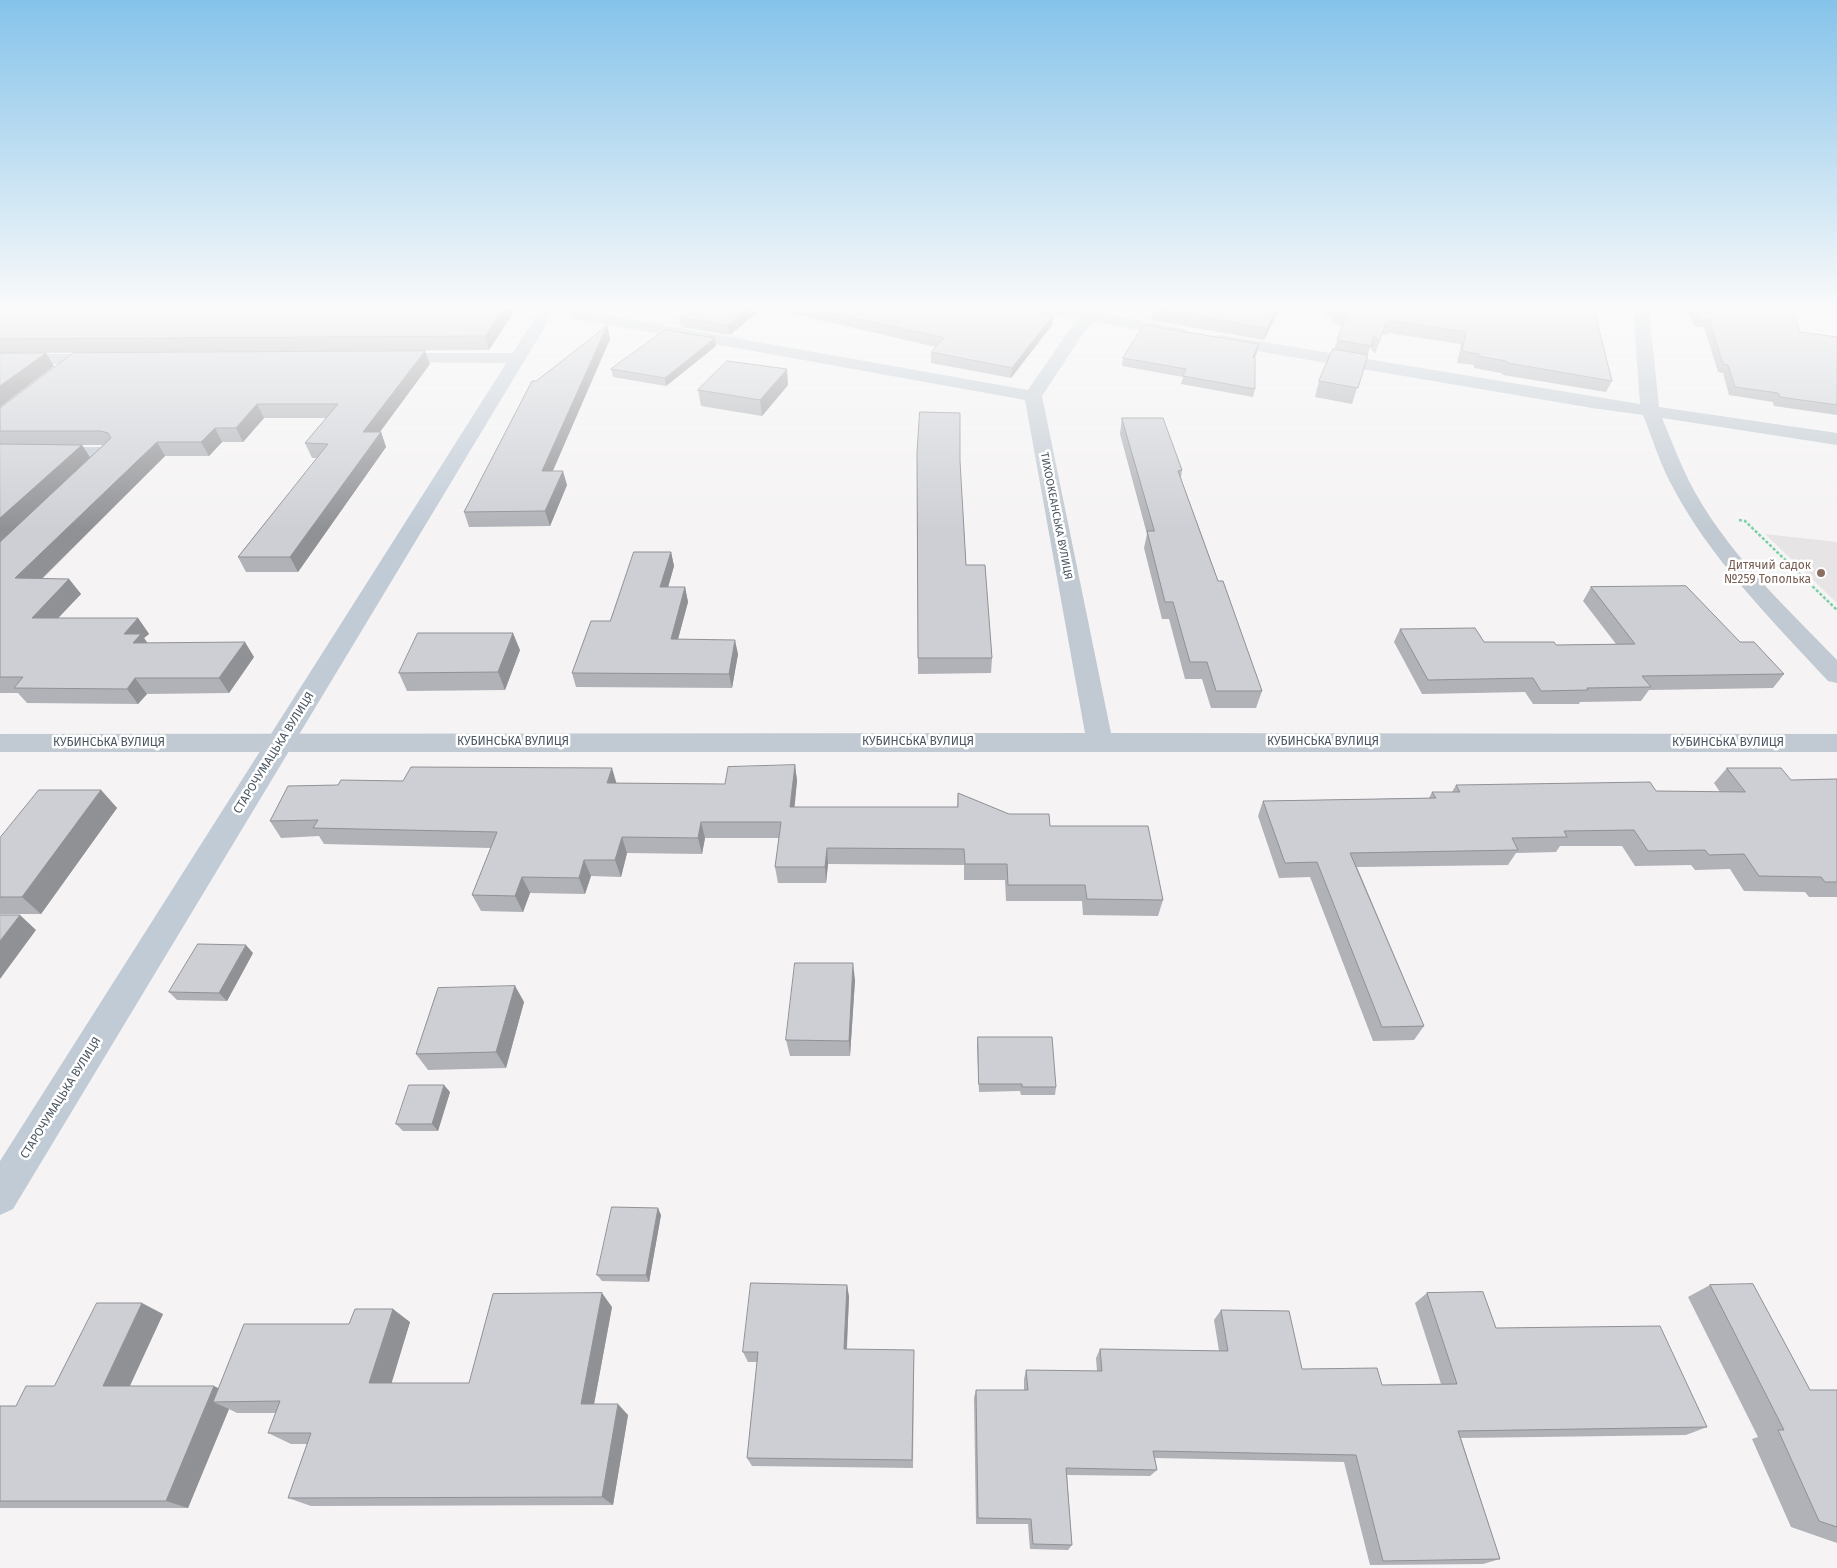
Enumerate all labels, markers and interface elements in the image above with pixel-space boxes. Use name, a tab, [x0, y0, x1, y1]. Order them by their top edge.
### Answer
street label: ТИХООКЕАНСЬКА ВУЛИЦЯ	[1037, 451, 1075, 581]
place label: Дитячий садок №259 Тополька	[1724, 559, 1811, 587]
marker: Дитячий садок №259 Тополька	[1815, 567, 1827, 579]
street label: СТАРОЧУМАЦЬКА ВУЛИЦЯ	[231, 689, 317, 817]
street label: КУБИНСЬКА ВУЛИЦЯ	[457, 735, 569, 749]
street label: КУБИНСЬКА ВУЛИЦЯ	[862, 735, 974, 749]
street label: КУБИНСЬКА ВУЛИЦЯ	[1267, 735, 1379, 749]
street label: КУБИНСЬКА ВУЛИЦЯ	[53, 736, 165, 750]
street label: КУБИНСЬКА ВУЛИЦЯ	[1672, 736, 1784, 750]
street label: СТАРОЧУМАЦЬКА ВУЛИЦЯ	[18, 1034, 104, 1162]

